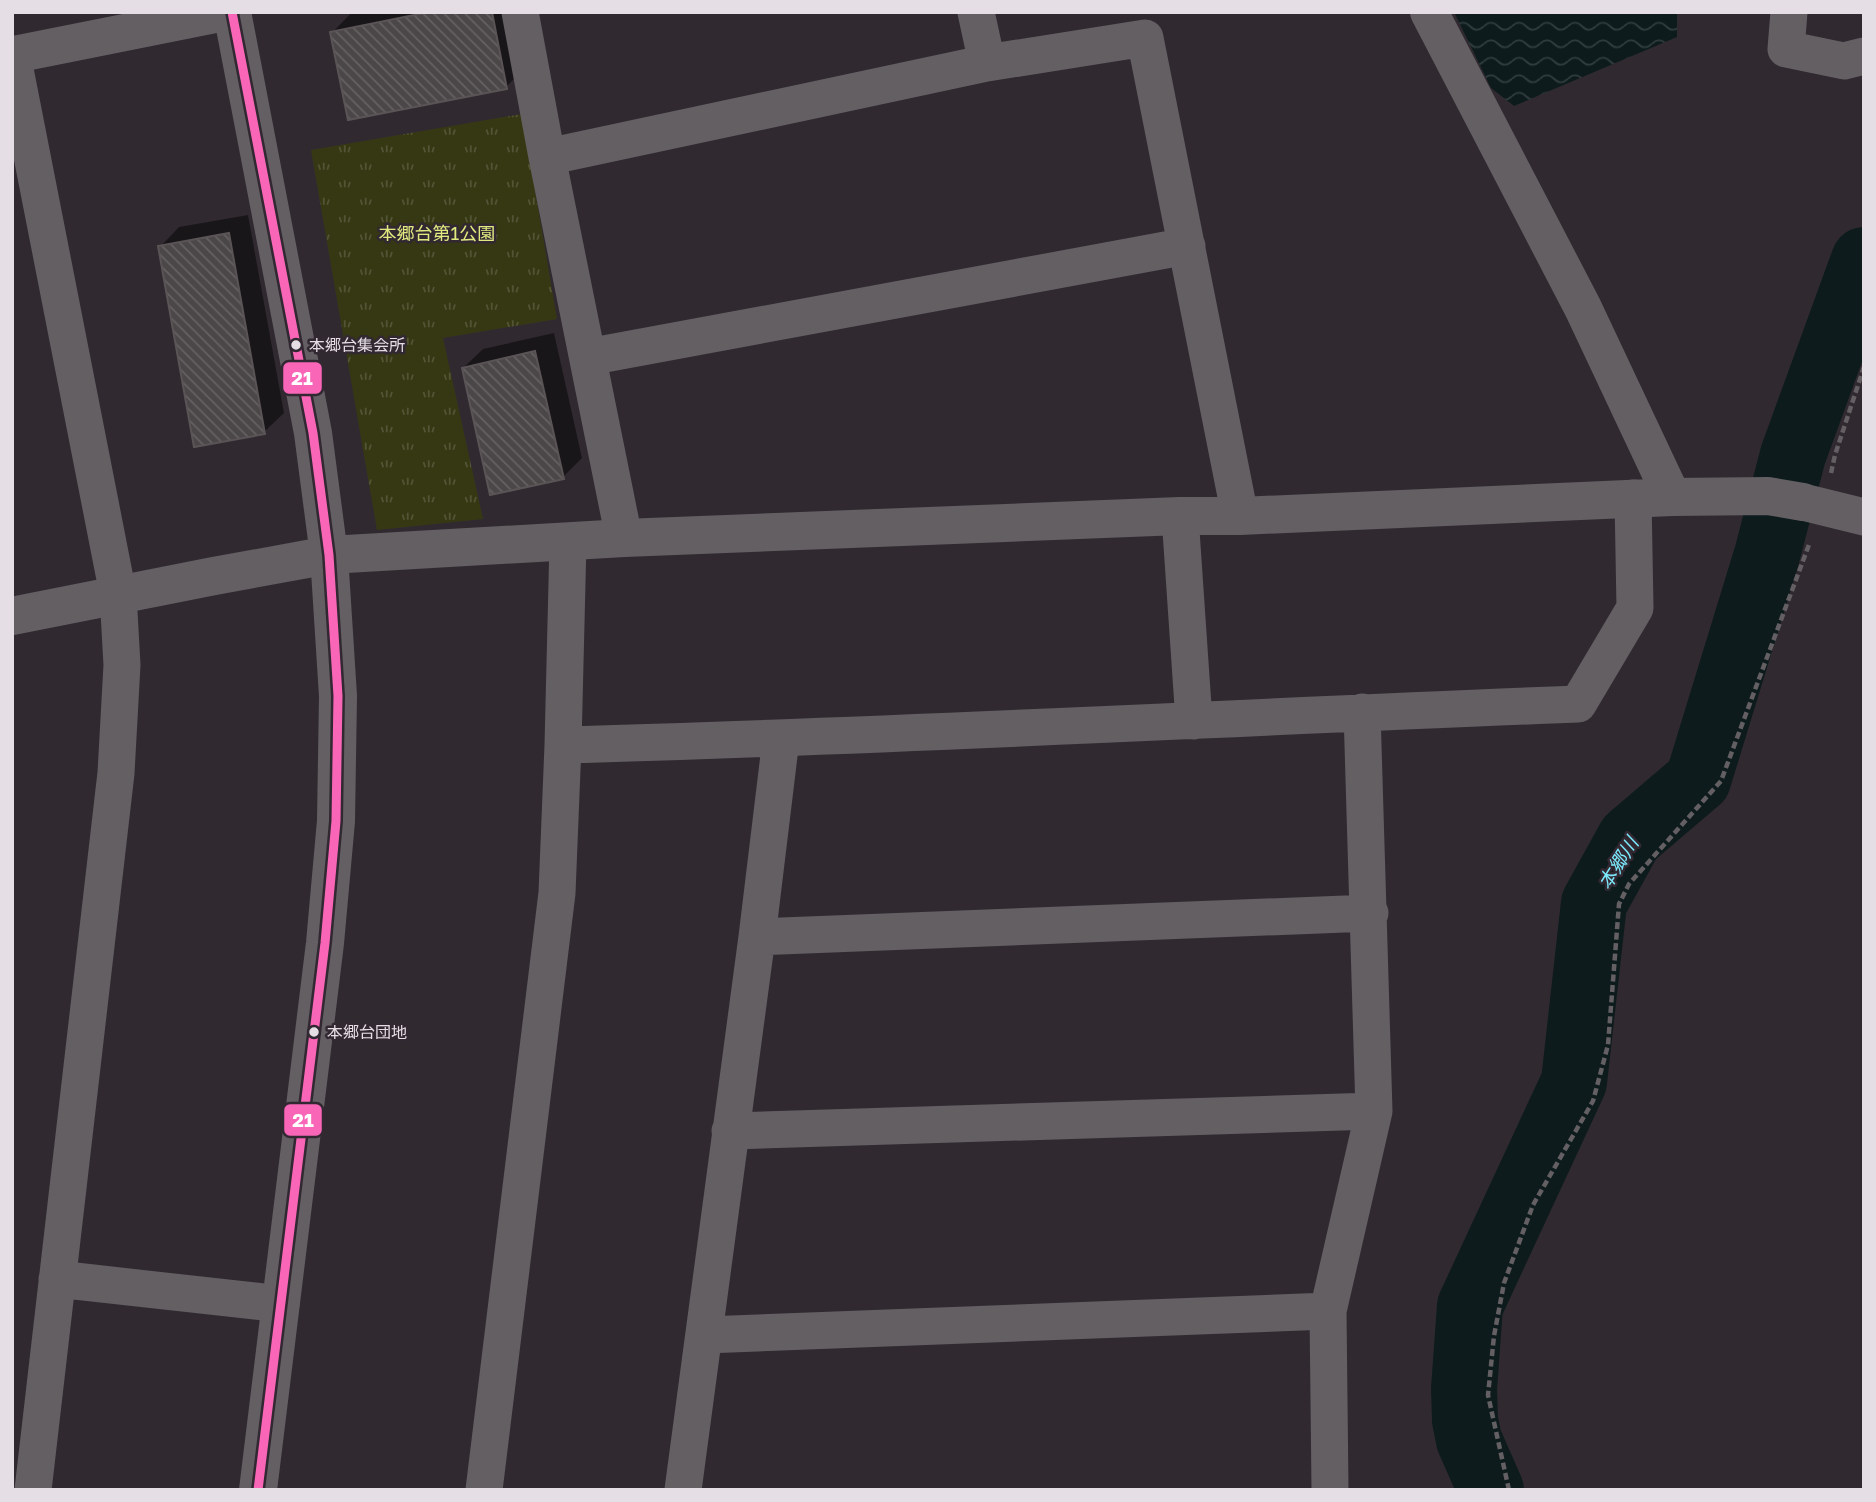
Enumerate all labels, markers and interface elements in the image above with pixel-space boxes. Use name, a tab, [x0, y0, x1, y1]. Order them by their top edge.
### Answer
park label: 本郷台第1公園	[379, 222, 495, 244]
place label: 本郷台集会所	[309, 335, 405, 355]
marker: 本郷台集会所	[289, 338, 303, 352]
line badge: 21	[282, 361, 323, 395]
text: 21	[291, 366, 313, 389]
water label: 本郷川	[1593, 831, 1643, 893]
place label: 本郷台団地	[327, 1022, 407, 1042]
marker: 本郷台団地	[307, 1025, 321, 1039]
line badge: 21	[283, 1103, 323, 1137]
text: 21	[292, 1108, 314, 1131]

